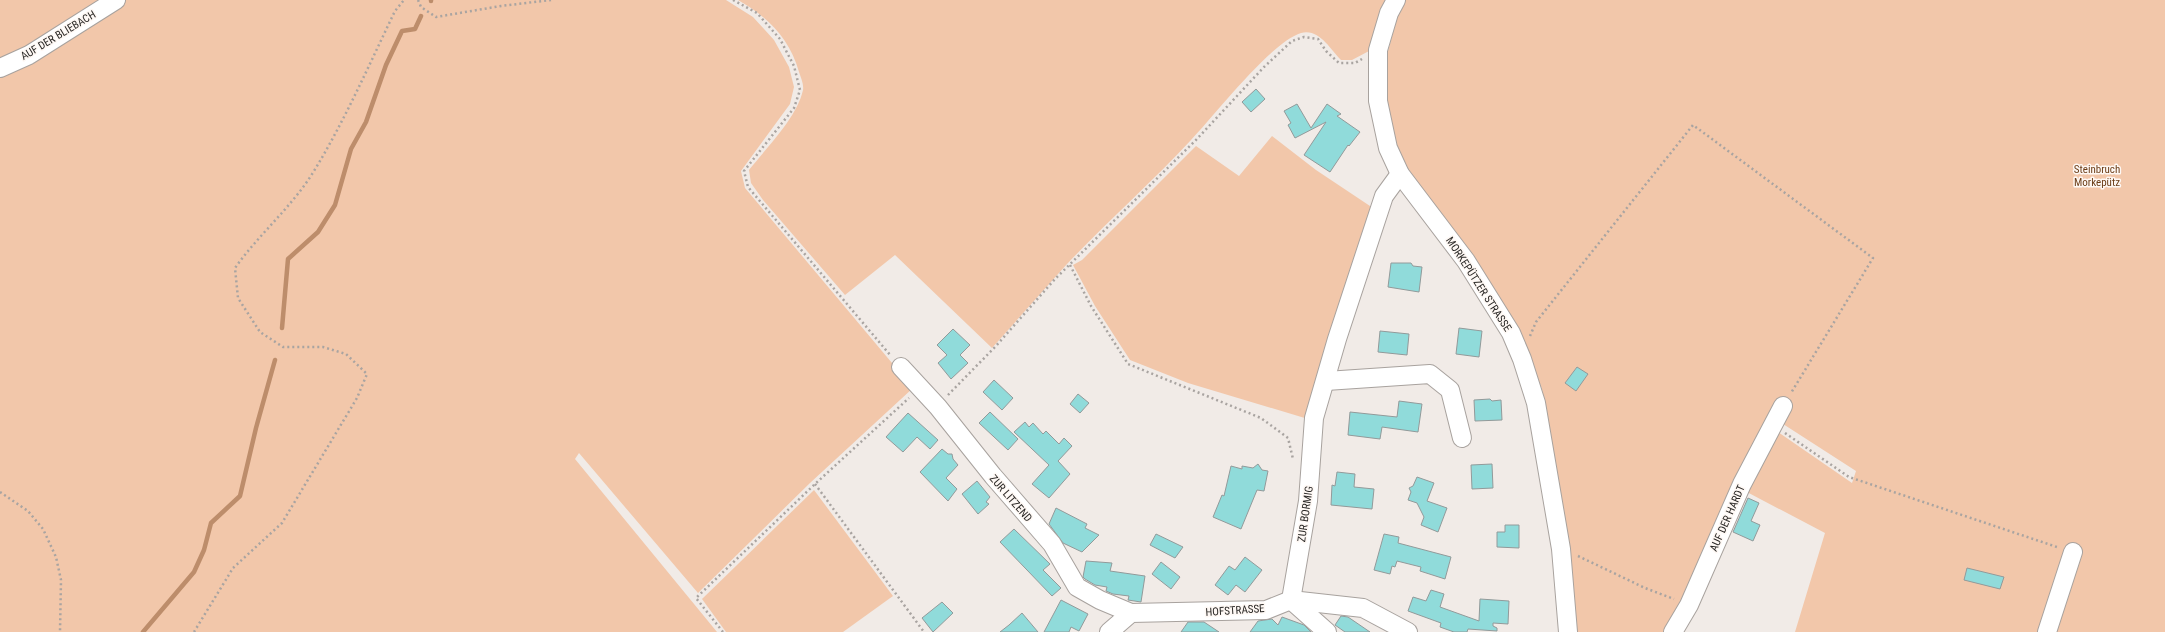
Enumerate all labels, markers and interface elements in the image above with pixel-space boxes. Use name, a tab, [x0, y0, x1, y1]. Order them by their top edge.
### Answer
street label: AUF DER BLIEBACH	[18, 8, 98, 63]
park label: Steinbruch Morkepütz	[2074, 163, 2120, 189]
street label: MORKEPÜTZER STRASSE	[1443, 234, 1514, 335]
street label: ZUR LITZEND	[987, 472, 1035, 525]
street label: AUF DER HARDT	[1707, 483, 1748, 553]
street label: ZUR BORMIG	[1295, 485, 1316, 543]
street label: HOFSTRASSE	[1205, 602, 1266, 619]

